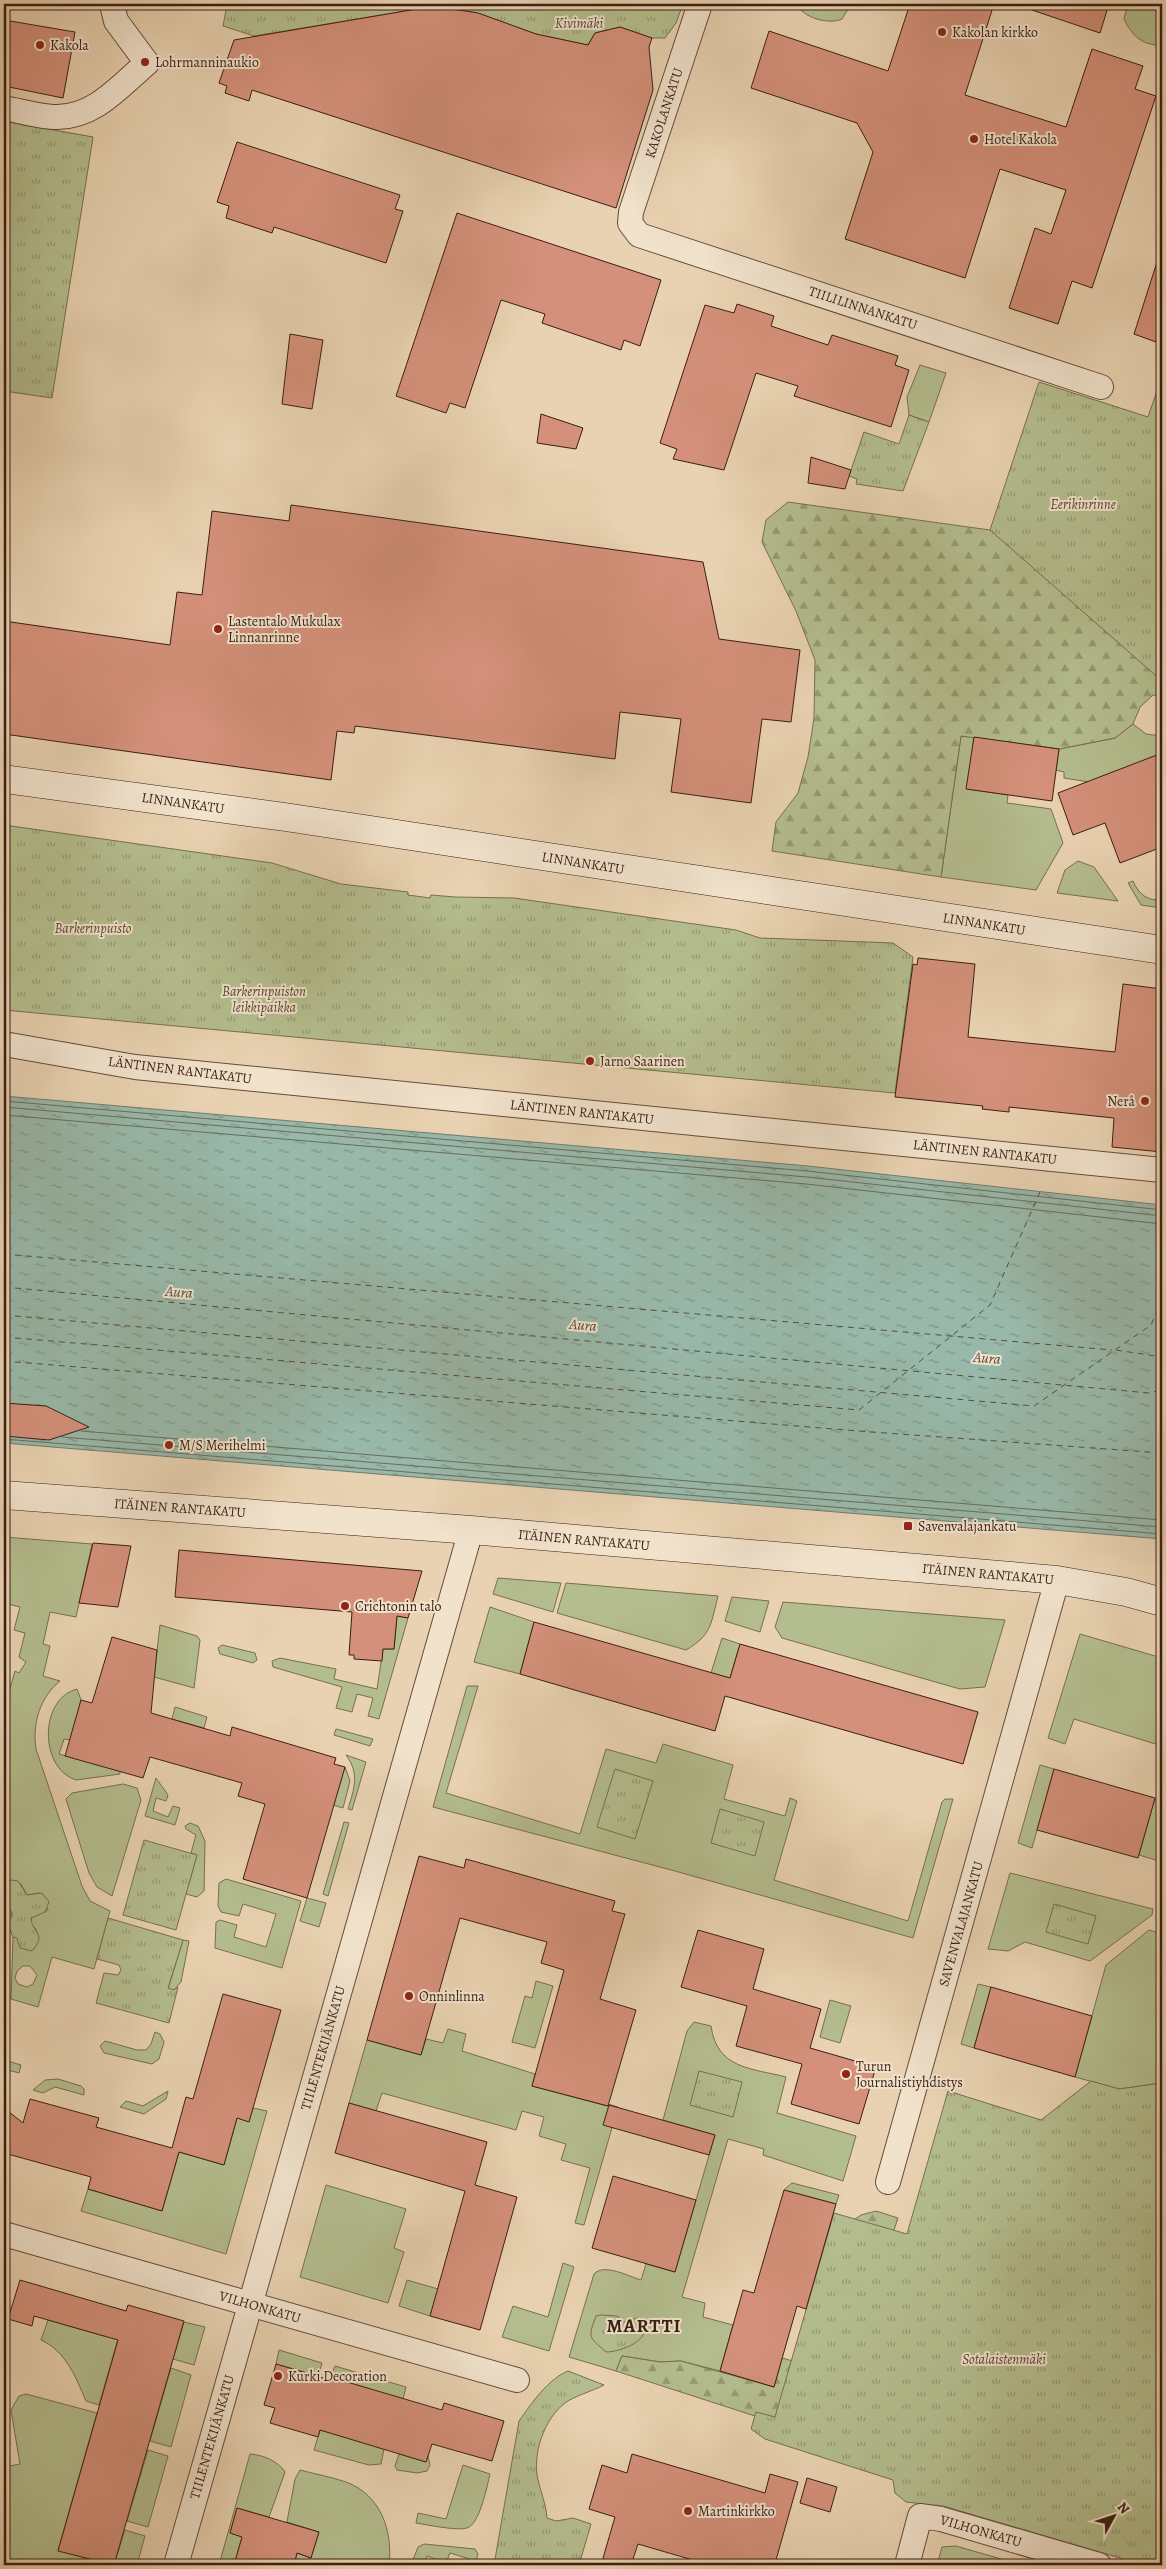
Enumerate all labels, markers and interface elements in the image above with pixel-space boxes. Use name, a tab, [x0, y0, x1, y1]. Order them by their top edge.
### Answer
park label: Kivimäki	[555, 14, 603, 33]
place label: Kakolan kirkko	[952, 23, 1038, 42]
marker: Kakolan kirkko	[936, 26, 948, 38]
place label: Kakola	[50, 36, 89, 55]
marker: Kakola	[34, 39, 46, 51]
place label: Lohrmanninaukio	[155, 53, 259, 72]
marker: Lohrmanninaukio	[139, 56, 151, 68]
street label: KAKOLANKATU	[640, 65, 688, 161]
place label: Hotel Kakola	[984, 130, 1058, 149]
marker: Hotel Kakola	[968, 133, 980, 145]
street label: TIILILINNANKATU	[806, 281, 920, 335]
park label: Eerikinrinne	[1050, 495, 1116, 514]
place label: Lastentalo Mukulax Linnanrinne	[228, 612, 341, 647]
marker: Lastentalo Mukulax Linnanrinne	[212, 623, 224, 635]
street label: LINNANKATU	[140, 788, 226, 818]
street label: LINNANKATU	[540, 847, 626, 879]
street label: LINNANKATU	[941, 908, 1027, 940]
park label: Barkerinpuisto	[55, 919, 132, 938]
park label: Barkerinpuiston leikkipaikka	[222, 982, 306, 1017]
street label: LÄNTINEN RANTAKATU	[107, 1052, 254, 1088]
place label: Jarno Saarinen	[600, 1052, 685, 1071]
marker: Jarno Saarinen	[584, 1055, 596, 1067]
place label: Nerå	[1107, 1092, 1135, 1111]
street label: LÄNTINEN RANTAKATU	[509, 1095, 655, 1129]
marker: Nerå	[1139, 1095, 1151, 1107]
street label: LÄNTINEN RANTAKATU	[912, 1135, 1058, 1169]
water label: Aura	[164, 1281, 194, 1303]
water label: Aura	[568, 1314, 598, 1336]
water label: Aura	[972, 1347, 1002, 1369]
place label: M/S Merihelmi	[179, 1436, 266, 1455]
marker: M/S Merihelmi	[163, 1439, 175, 1451]
street label: ITÄINEN RANTAKATU	[113, 1494, 247, 1522]
place label: Savenvalajankatu	[918, 1517, 1017, 1536]
marker: Savenvalajankatu	[902, 1520, 914, 1532]
street label: ITÄINEN RANTAKATU	[517, 1525, 651, 1555]
street label: ITÄINEN RANTAKATU	[921, 1559, 1055, 1589]
place label: Crichtonin talo	[355, 1597, 441, 1616]
marker: Crichtonin talo	[339, 1600, 351, 1612]
street label: SAVENVALAJANKATU	[934, 1859, 988, 1989]
street label: TIILENTEKIJÄNKATU	[296, 1983, 350, 2112]
place label: Onninlinna	[419, 1987, 485, 2006]
marker: Onninlinna	[403, 1990, 415, 2002]
place label: Turun Journalistiyhdistys	[856, 2057, 963, 2092]
marker: Turun Journalistiyhdistys	[840, 2068, 852, 2080]
street label: VILHONKATU	[216, 2286, 304, 2328]
district label: MARTTI	[607, 2313, 681, 2339]
park label: Sotalaistenmäki	[962, 2350, 1046, 2369]
place label: Kurki Decoration	[288, 2367, 387, 2386]
marker: Kurki Decoration	[272, 2370, 284, 2382]
street label: TIILENTEKIJÄNKATU	[185, 2372, 239, 2501]
north arrow	[1088, 2492, 1138, 2542]
text: N	[1113, 2498, 1134, 2518]
place label: Martinkirkko	[698, 2502, 775, 2521]
marker: Martinkirkko	[682, 2505, 694, 2517]
street label: VILHONKATU	[937, 2510, 1025, 2552]

